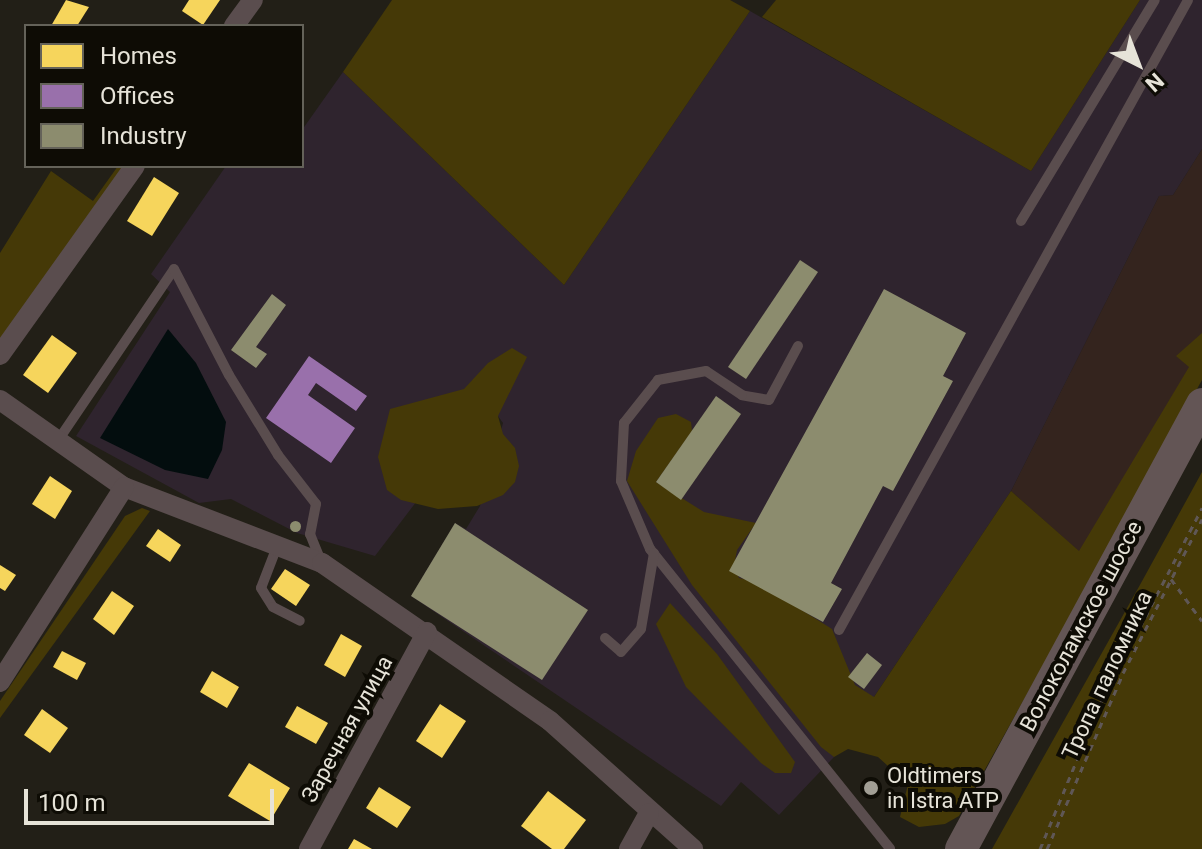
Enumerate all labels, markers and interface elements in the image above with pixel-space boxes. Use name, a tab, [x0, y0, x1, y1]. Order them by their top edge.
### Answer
legend	[24, 24, 304, 168]
north arrow	[1098, 24, 1178, 104]
text: Homes	[100, 42, 177, 70]
text: N	[1140, 68, 1169, 97]
text: Offices	[100, 82, 175, 110]
text: Industry	[100, 122, 186, 150]
street label: Волоколамское шоссе	[1014, 516, 1148, 736]
street label: Тропа паломника	[1056, 587, 1158, 763]
street label: Заречная улица	[296, 651, 398, 807]
place label: Oldtimers in Istra ATP	[887, 762, 999, 814]
scale bar	[28, 773, 278, 823]
marker: Oldtimers in Istra ATP	[862, 779, 880, 797]
text: 100 m	[38, 789, 105, 817]

